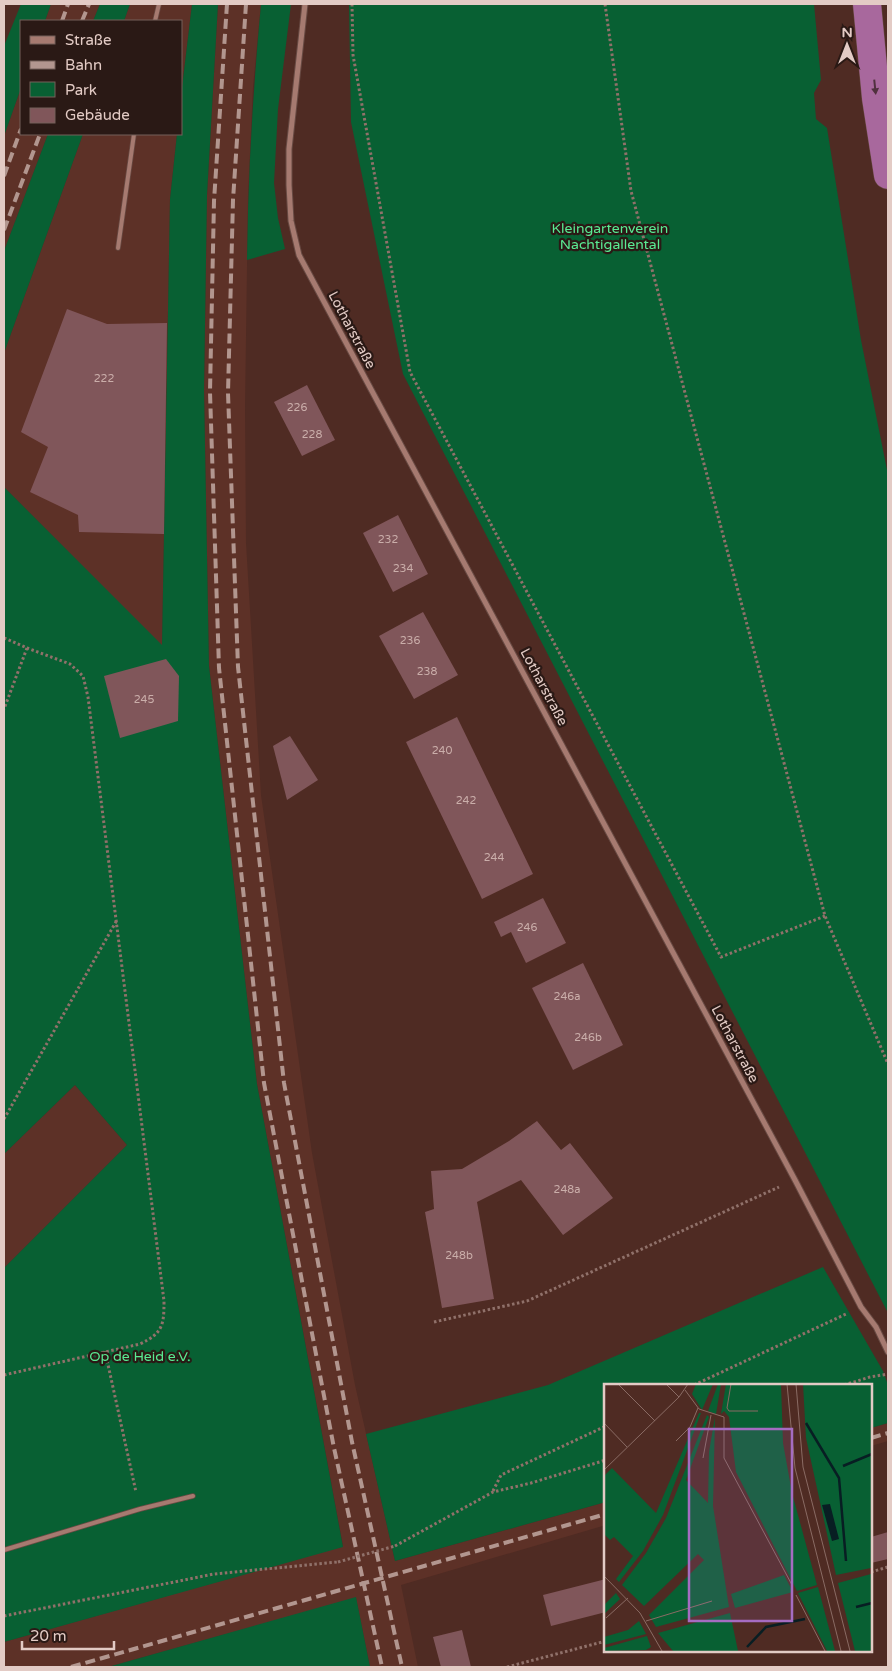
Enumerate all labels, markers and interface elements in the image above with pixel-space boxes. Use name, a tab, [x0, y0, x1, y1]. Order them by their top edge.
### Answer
legend	[20, 20, 182, 135]
north arrow	[822, 20, 872, 70]
text: N	[841, 24, 853, 41]
text: Straße	[65, 31, 111, 49]
text: Bahn	[65, 56, 102, 74]
one-way arrow	[871, 79, 879, 95]
text: Park	[65, 81, 97, 99]
text: Gebäude	[65, 106, 130, 124]
park label: Kleingartenverein Nachtigallental	[552, 220, 668, 253]
street label: Lotharstraße	[324, 288, 380, 372]
house number: 222	[94, 372, 114, 385]
house number: 226	[287, 401, 307, 414]
house number: 228	[302, 428, 322, 441]
house number: 232	[378, 533, 398, 546]
house number: 234	[393, 562, 413, 575]
house number: 236	[400, 634, 420, 647]
street label: Lotharstraße	[516, 645, 572, 729]
house number: 238	[417, 665, 437, 678]
house number: 245	[134, 693, 154, 706]
house number: 240	[432, 744, 452, 757]
house number: 242	[456, 794, 476, 807]
house number: 244	[484, 851, 504, 864]
house number: 246	[517, 921, 537, 934]
house number: 246a	[554, 990, 580, 1003]
street label: Lotharstraße	[707, 1002, 763, 1086]
house number: 246b	[574, 1031, 602, 1044]
house number: 248a	[554, 1183, 580, 1196]
house number: 248b	[445, 1249, 473, 1262]
park label: Op de Heid e.V.	[89, 1348, 191, 1365]
inset map	[604, 1384, 872, 1651]
scale bar	[22, 1618, 115, 1650]
text: 20 m	[30, 1627, 67, 1645]

